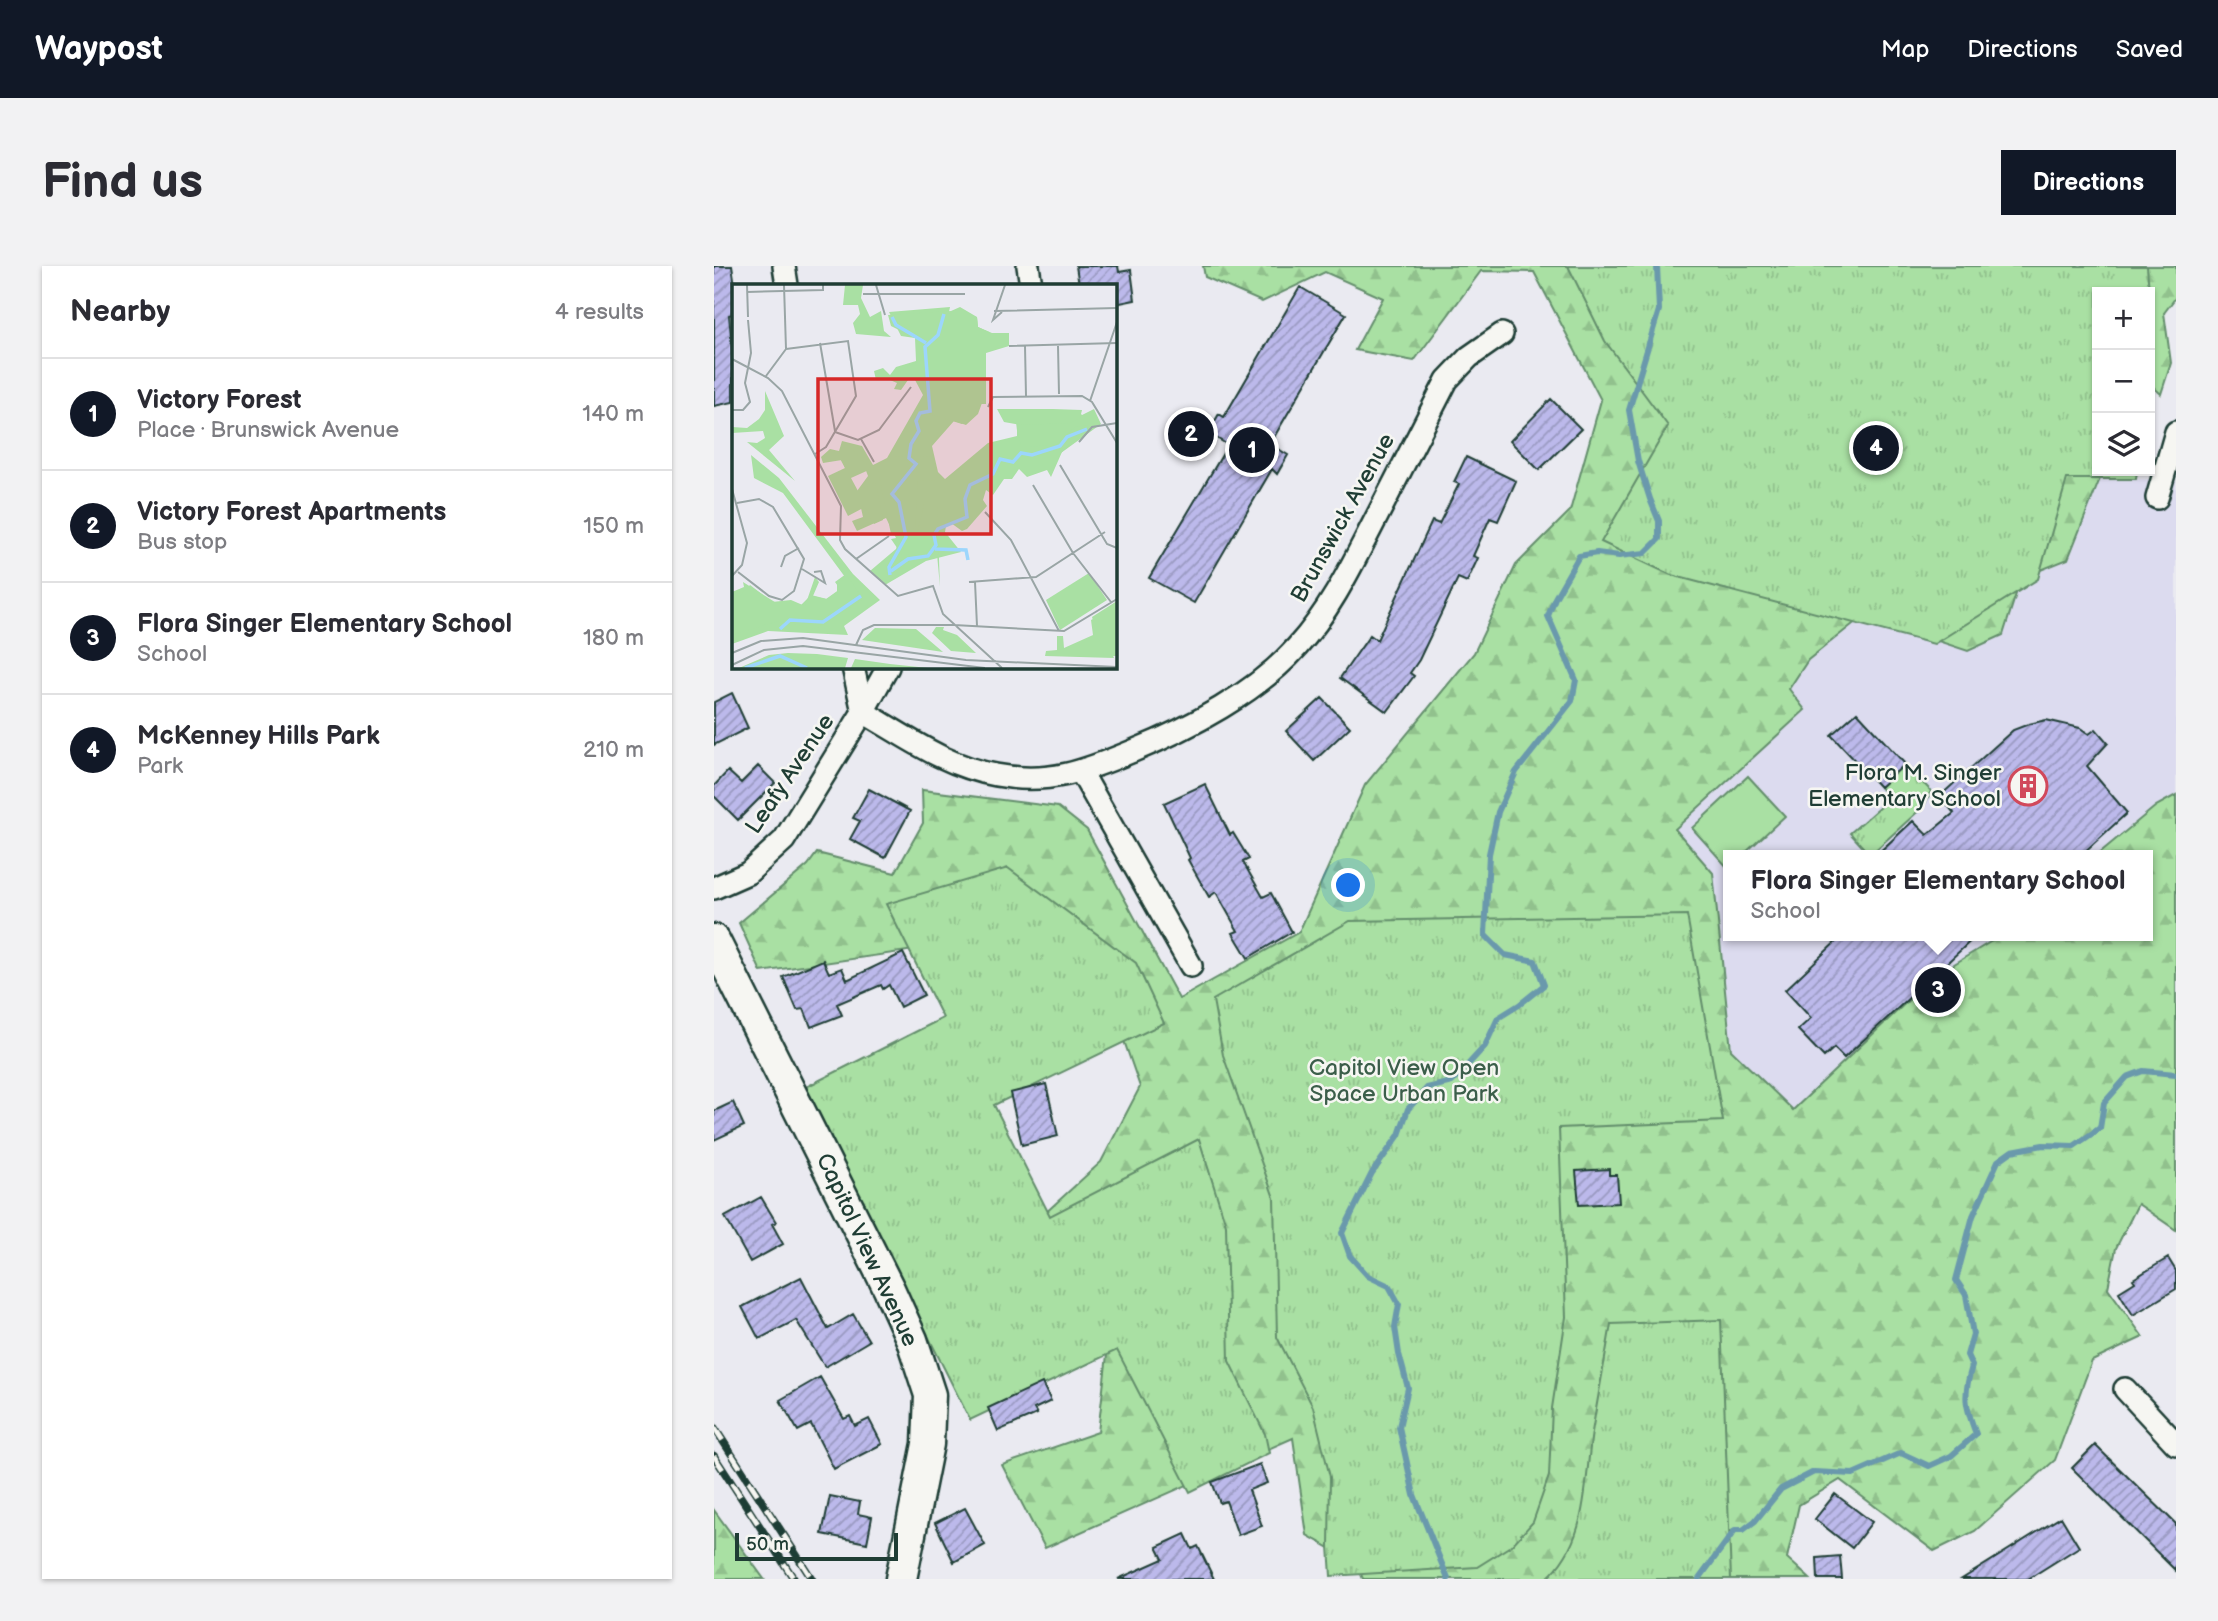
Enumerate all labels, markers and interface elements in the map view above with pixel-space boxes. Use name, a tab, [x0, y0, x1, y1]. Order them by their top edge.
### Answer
text: Waypost	[35, 29, 163, 69]
text: Map	[1881, 35, 1929, 64]
text: Directions	[1967, 35, 2078, 64]
text: Saved	[2116, 35, 2183, 64]
button: Directions	[2001, 150, 2176, 215]
text: Find us	[42, 153, 203, 212]
inset map	[732, 284, 1116, 668]
map controls	[2092, 287, 2155, 476]
button: +	[2092, 287, 2155, 350]
text: Nearby	[70, 294, 170, 330]
text: 4 results	[555, 298, 644, 326]
button: −	[2092, 350, 2155, 413]
text: Victory Forest	[137, 385, 301, 416]
text: 1	[88, 400, 98, 428]
text: 140 m	[582, 400, 644, 428]
pin: 2	[1168, 408, 1214, 460]
button: layers	[2092, 413, 2155, 476]
text: Place · Brunswick Avenue	[137, 416, 399, 444]
pin: 4	[1853, 422, 1899, 474]
pin: 1	[1229, 424, 1275, 476]
street label: Brunswick Avenue	[1285, 429, 1401, 607]
text: Victory Forest Apartments	[137, 497, 446, 528]
text: 2	[86, 512, 100, 540]
text: 150 m	[583, 512, 644, 540]
text: Bus stop	[137, 528, 227, 556]
text: Flora Singer Elementary School	[137, 609, 512, 640]
text: 3	[86, 624, 100, 652]
text: 180 m	[583, 624, 644, 652]
text: School	[137, 640, 207, 668]
street label: Leafy Avenue	[740, 709, 840, 839]
text: McKenney Hills Park	[137, 721, 380, 752]
text: 4	[86, 736, 100, 764]
text: 210 m	[583, 736, 644, 764]
text: Park	[137, 752, 183, 780]
place label: Flora M. Singer Elementary School	[1808, 759, 2002, 813]
building icon: Flora M. Singer Elementary School	[2007, 765, 2049, 807]
popup	[1723, 850, 2153, 941]
text: Flora Singer Elementary School	[1750, 866, 2126, 897]
your location	[1331, 868, 1365, 902]
text: School	[1750, 897, 1821, 925]
pin: 3	[1915, 964, 1961, 1016]
park label: Capitol View Open Space Urban Park	[1309, 1054, 1499, 1108]
street label: Capitol View Avenue	[810, 1149, 924, 1351]
scale bar	[735, 1530, 898, 1562]
text: 50 m	[746, 1533, 789, 1556]

